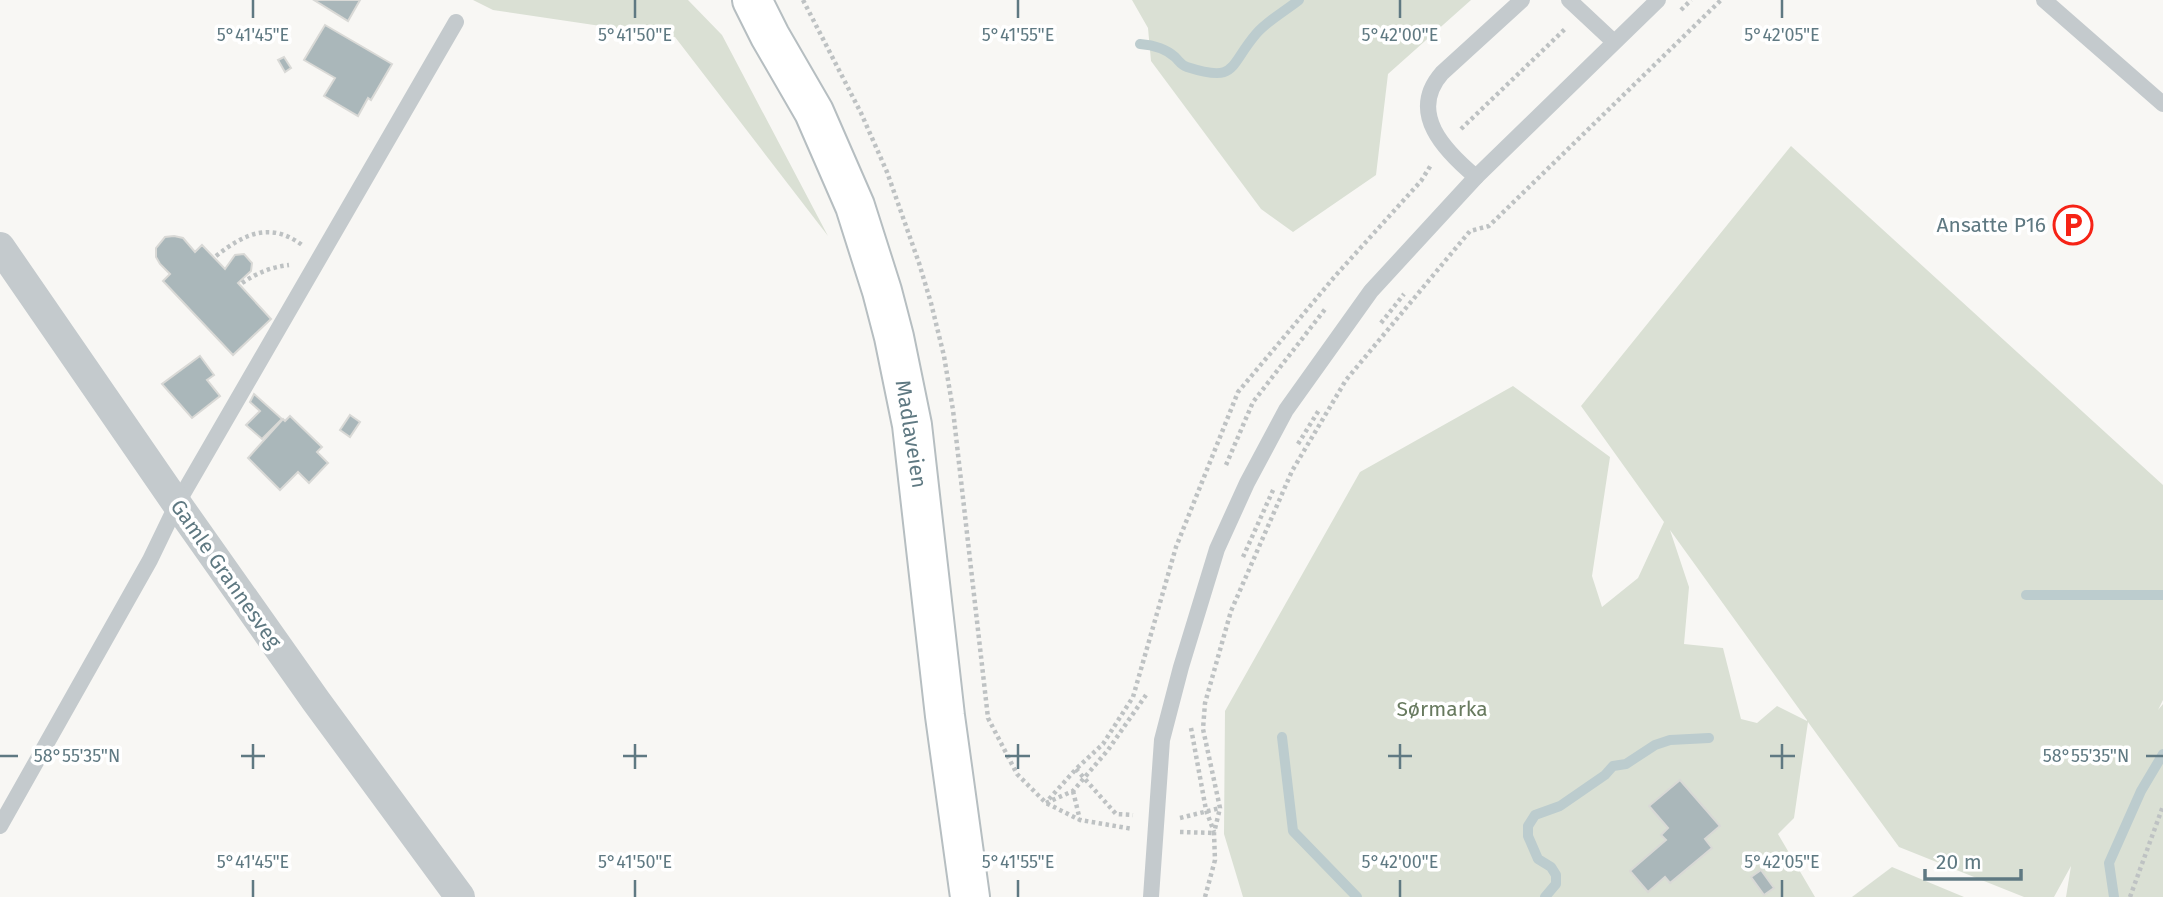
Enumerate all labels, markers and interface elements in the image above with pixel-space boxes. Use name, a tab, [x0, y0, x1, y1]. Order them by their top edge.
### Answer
text: 5°41'45"E	[217, 24, 289, 46]
text: 5°41'50"E	[598, 24, 672, 46]
text: 5°41'55"E	[982, 24, 1054, 46]
text: 5°42'00"E	[1362, 24, 1438, 46]
text: 5°42'05"E	[1744, 24, 1820, 46]
parking icon: Ansatte P16	[2052, 204, 2094, 246]
place label: Ansatte P16	[1937, 212, 2046, 238]
street label: Madlaveien	[890, 378, 932, 490]
street label: Gamle Grannesveg	[165, 494, 287, 654]
park label: Sørmarka	[1396, 696, 1488, 722]
text: 58°55'35"N	[34, 745, 120, 767]
text: 58°55'35"N	[2043, 745, 2129, 767]
scale bar	[1925, 838, 2021, 882]
text: 20 m	[1936, 849, 1982, 875]
text: 5°41'45"E	[217, 851, 289, 873]
text: 5°41'50"E	[598, 851, 672, 873]
text: 5°41'55"E	[982, 851, 1054, 873]
text: 5°42'00"E	[1362, 851, 1438, 873]
text: 5°42'05"E	[1744, 851, 1820, 873]

